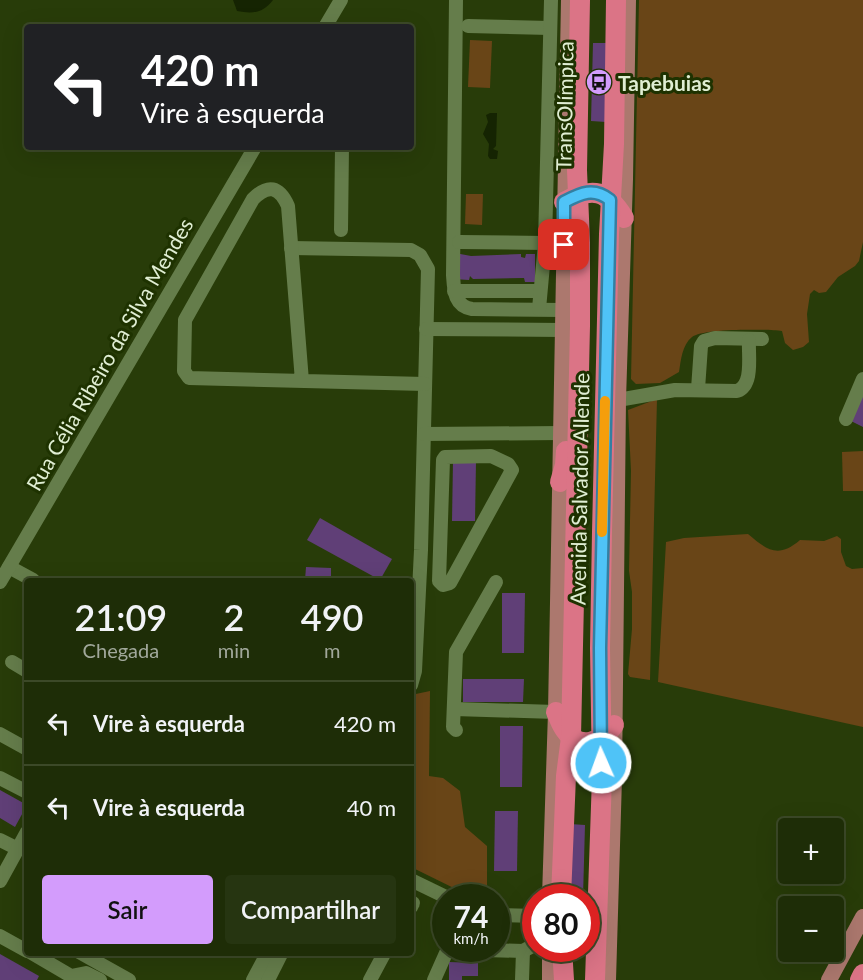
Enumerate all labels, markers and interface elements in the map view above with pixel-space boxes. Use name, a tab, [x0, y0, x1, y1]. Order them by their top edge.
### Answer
street label: TransOlímpica	[550, 41, 578, 171]
text: 420 m	[141, 45, 259, 95]
icon: left	[42, 48, 120, 126]
bus stop icon: Tapebuias	[584, 67, 614, 97]
place label: Tapebuias	[618, 70, 711, 95]
text: Vire à esquerda	[141, 96, 325, 129]
street label: Rua Célia Ribeiro da Silva Mendes	[21, 213, 197, 495]
pin	[538, 219, 589, 270]
icon: arrive	[547, 228, 580, 261]
street label: Avenida Salvador Allende	[564, 373, 594, 605]
text: 21:09	[75, 595, 167, 639]
text: 2	[224, 595, 244, 639]
text: 490	[301, 595, 363, 639]
text: Chegada	[83, 638, 159, 662]
text: min	[218, 638, 250, 662]
text: m	[324, 638, 340, 662]
icon: left	[42, 707, 75, 740]
text: Vire à esquerda	[93, 710, 245, 737]
text: 420 m	[334, 710, 396, 737]
position arrow	[569, 731, 633, 795]
icon: left	[42, 791, 75, 824]
text: Vire à esquerda	[93, 794, 245, 821]
text: 40 m	[347, 794, 396, 821]
map controls	[778, 818, 844, 962]
button: +	[778, 818, 844, 884]
button: Sair	[42, 875, 213, 944]
button: Compartilhar	[225, 875, 396, 944]
speed limit sign: 80	[522, 884, 600, 962]
button: −	[778, 896, 844, 962]
text: 74	[454, 898, 488, 934]
text: km/h	[453, 929, 489, 947]

